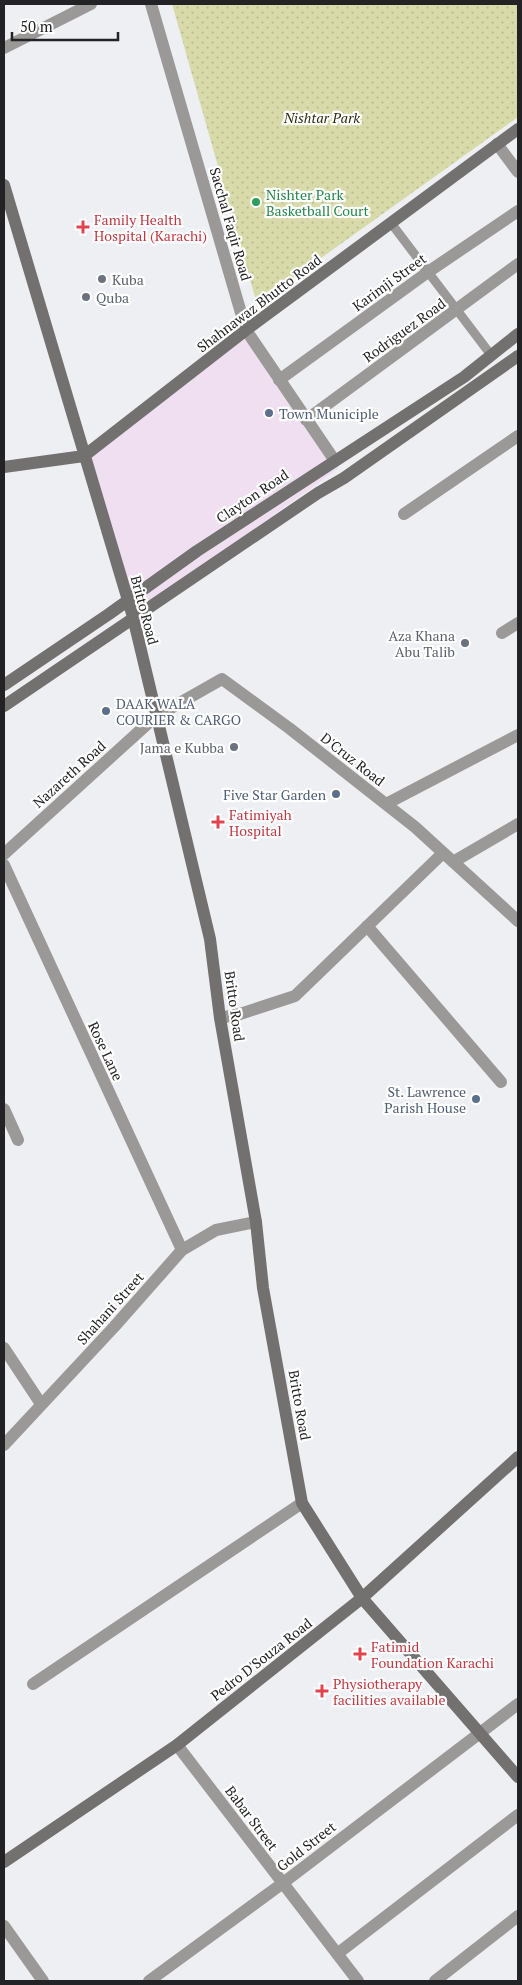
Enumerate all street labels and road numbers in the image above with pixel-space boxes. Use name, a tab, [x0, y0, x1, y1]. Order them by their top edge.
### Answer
street label: Sacchal Faqir Road	[206, 165, 256, 283]
street label: Karimji Street	[348, 248, 430, 315]
street label: Shahnawaz Bhutto Road	[193, 250, 325, 356]
street label: Rodriguez Road	[359, 294, 449, 366]
street label: Clayton Road	[212, 465, 292, 527]
street label: Britto Road	[127, 573, 163, 647]
street label: D'Cruz Road	[317, 728, 389, 790]
street label: Nazareth Road	[29, 736, 110, 812]
street label: Britto Road	[221, 970, 249, 1043]
street label: Rose Lane	[84, 1018, 128, 1084]
street label: Shahani Street	[72, 1267, 148, 1348]
street label: Britto Road	[284, 1368, 316, 1442]
street label: Pedro D'Souza Road	[206, 1613, 316, 1705]
street label: Babar Street	[221, 1782, 283, 1855]
street label: Gold Street	[273, 1816, 340, 1875]

